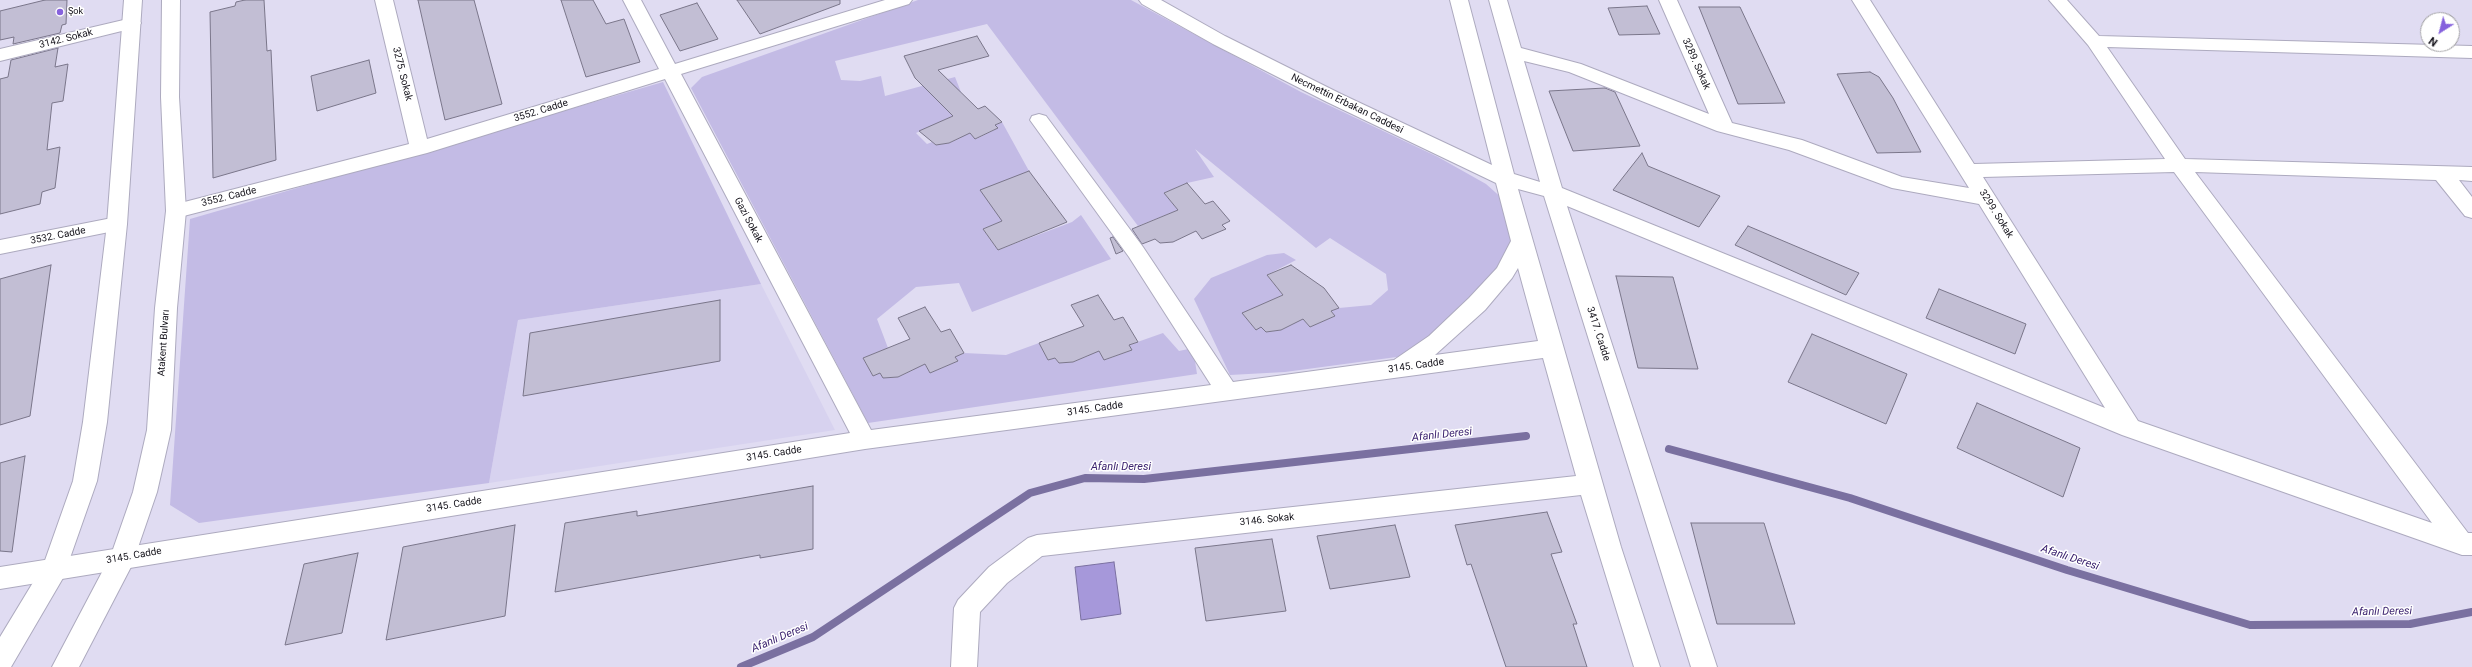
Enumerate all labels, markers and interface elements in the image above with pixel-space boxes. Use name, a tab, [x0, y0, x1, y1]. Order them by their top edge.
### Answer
marker: Şok	[55, 7, 65, 17]
place label: Şok	[68, 7, 83, 17]
north arrow	[2420, 12, 2460, 52]
street label: 3142. Sokak	[38, 27, 94, 51]
text: N	[2426, 34, 2440, 49]
street label: 3289. Sokak	[1679, 37, 1713, 91]
street label: 3275. Sokak	[390, 46, 414, 102]
street label: Necmettin Erbakan Caddesi	[1289, 72, 1405, 136]
street label: 3552. Cadde	[512, 97, 570, 125]
street label: 3552. Cadde	[200, 184, 258, 210]
street label: 3299. Sokak	[1976, 188, 2016, 240]
street label: Gazi Sokak	[731, 195, 765, 245]
street label: 3532. Cadde	[29, 225, 87, 247]
street label: 3417. Cadde	[1584, 305, 1612, 363]
street label: Atakent Bulvarı	[156, 309, 172, 377]
street label: 3145. Cadde	[1387, 356, 1445, 376]
street label: 3145. Cadde	[1066, 399, 1124, 419]
water label: Afanlı Deresi	[1411, 425, 1473, 445]
street label: 3145. Cadde	[745, 444, 803, 464]
water label: Afanlı Deresi	[1091, 460, 1151, 474]
street label: 3145. Cadde	[425, 495, 483, 515]
street label: 3146. Sokak	[1239, 511, 1295, 529]
water label: Afanlı Deresi	[2039, 542, 2101, 574]
street label: 3145. Cadde	[105, 545, 163, 567]
water label: Afanlı Deresi	[2352, 605, 2412, 619]
water label: Afanlı Deresi	[750, 620, 810, 656]

